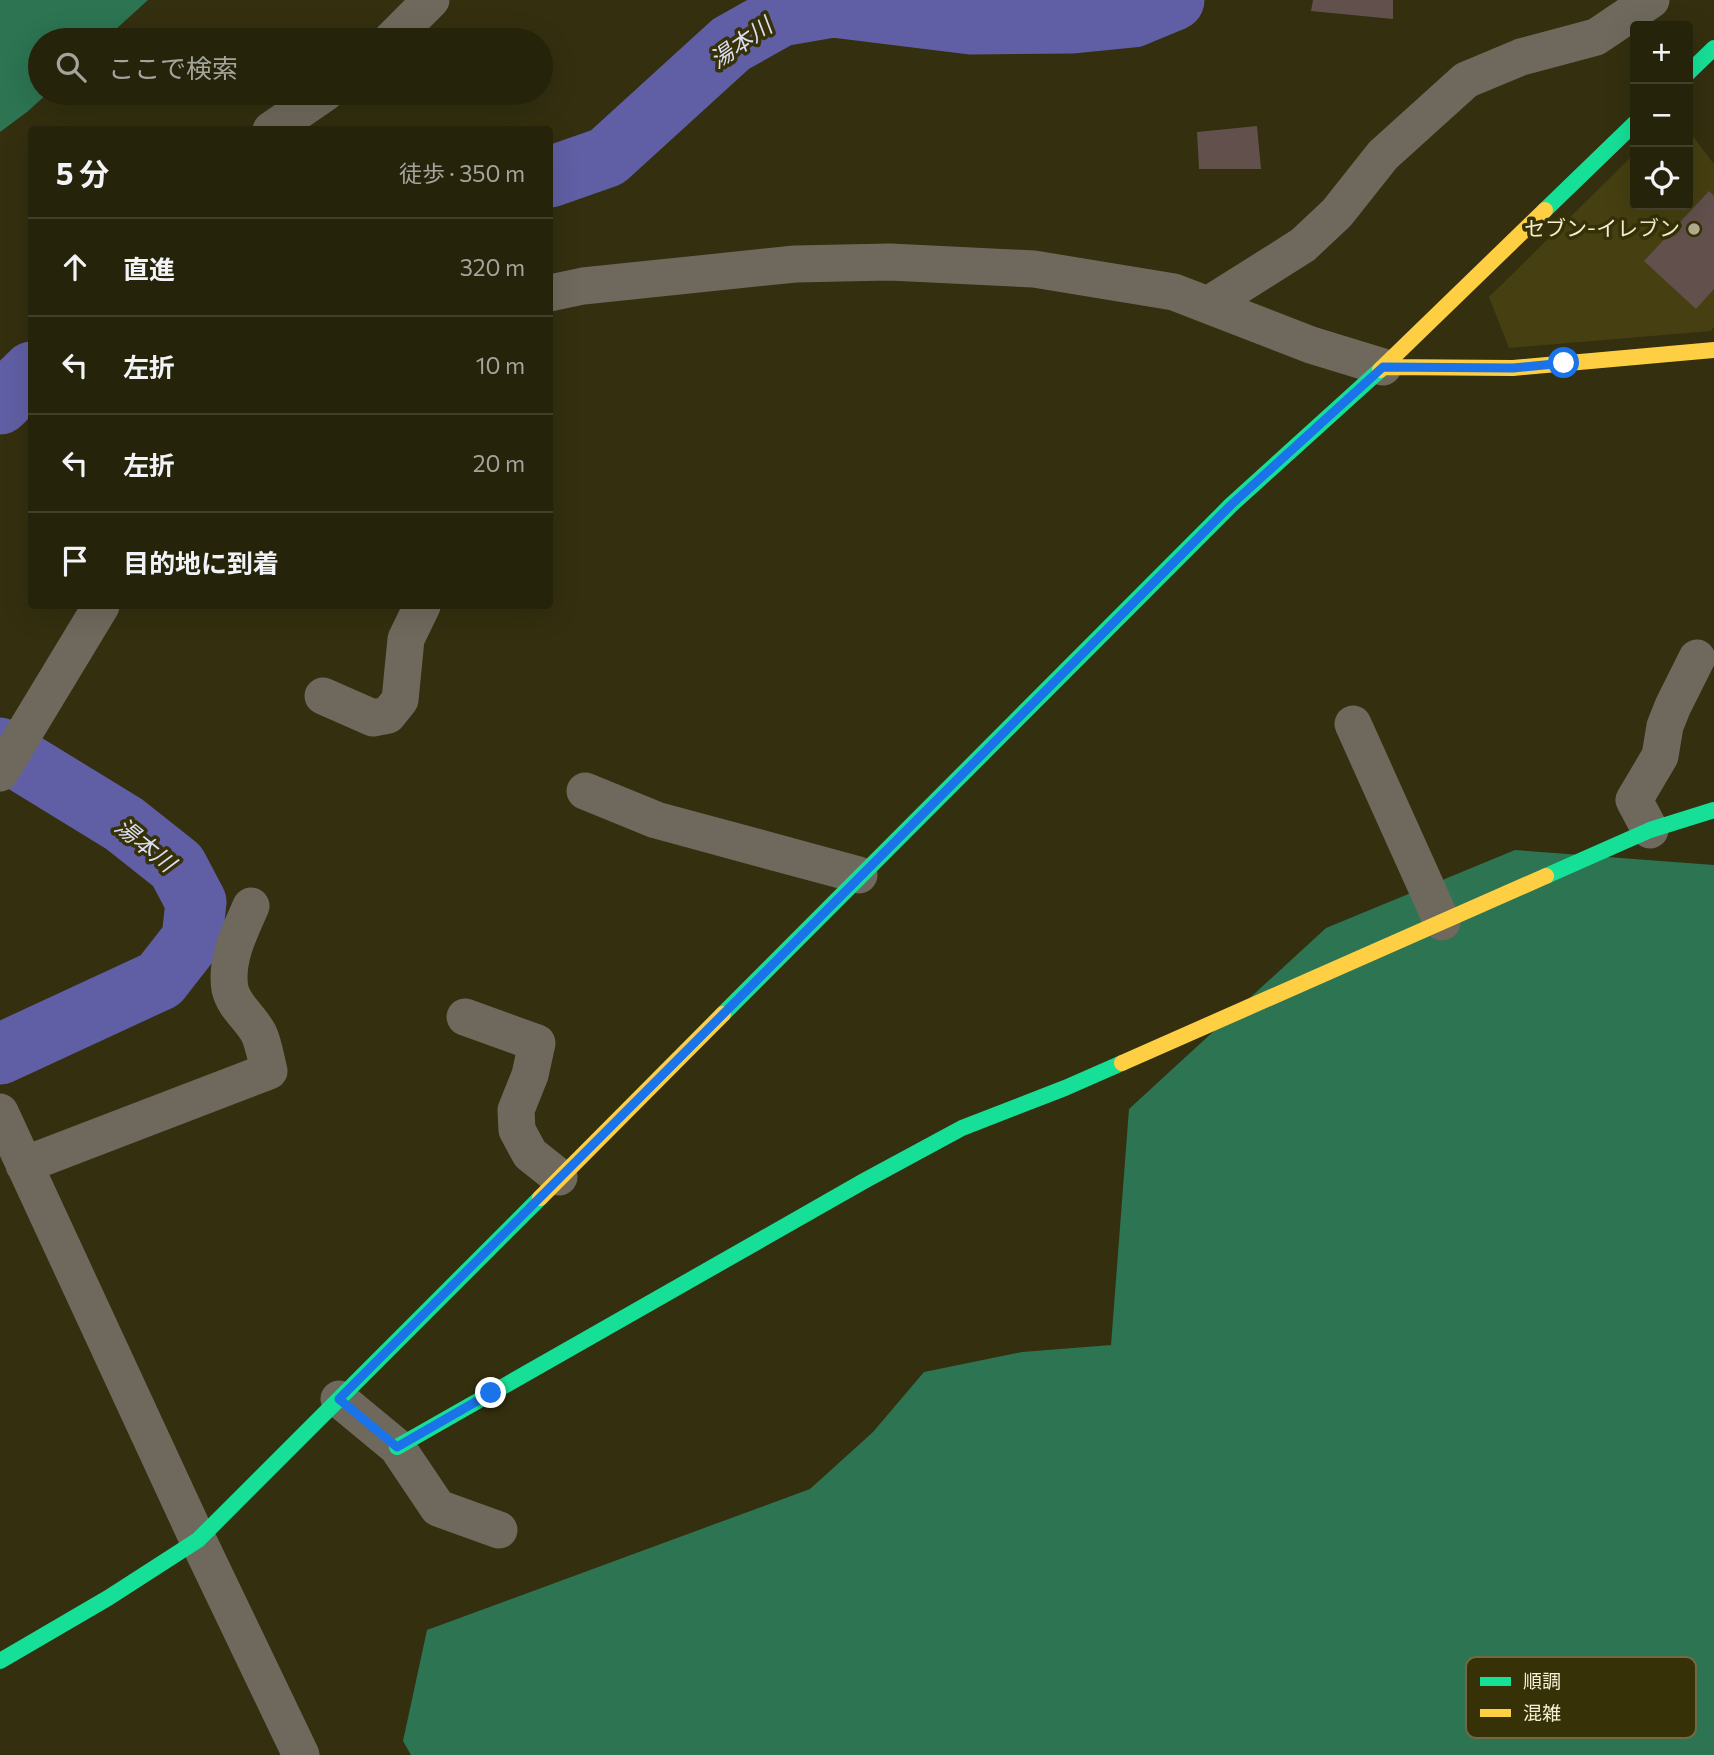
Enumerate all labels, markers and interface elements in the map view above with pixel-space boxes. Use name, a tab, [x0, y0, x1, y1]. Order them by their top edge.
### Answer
water label: 湯本川	[704, 9, 779, 73]
map controls	[1630, 21, 1693, 210]
button: +	[1630, 21, 1693, 84]
search box	[28, 28, 553, 105]
icon: search	[52, 48, 90, 86]
text: ここで検索	[108, 52, 238, 83]
button: −	[1630, 84, 1693, 147]
button: locate	[1630, 147, 1693, 210]
text: 5 分	[56, 154, 109, 191]
text: 徒歩 · 350 m	[399, 159, 525, 187]
place label: セブン-イレブン	[1524, 215, 1680, 240]
marker: セブン-イレブン	[1686, 221, 1702, 237]
icon: ahead	[56, 248, 94, 286]
text: 直進	[123, 253, 175, 284]
text: 320 m	[460, 253, 525, 281]
icon: left	[56, 346, 94, 384]
route start	[1548, 347, 1579, 378]
text: 左折	[123, 351, 175, 382]
text: 10 m	[476, 351, 525, 379]
icon: left	[56, 444, 94, 482]
text: 左折	[123, 449, 175, 480]
text: 20 m	[473, 449, 525, 477]
icon: arrive	[56, 542, 94, 580]
text: 目的地に到着	[123, 547, 279, 578]
water label: 湯本川	[110, 812, 184, 879]
route end	[475, 1377, 506, 1408]
legend	[1466, 1657, 1696, 1738]
text: 順調	[1523, 1669, 1561, 1692]
text: 混雑	[1523, 1701, 1561, 1724]

